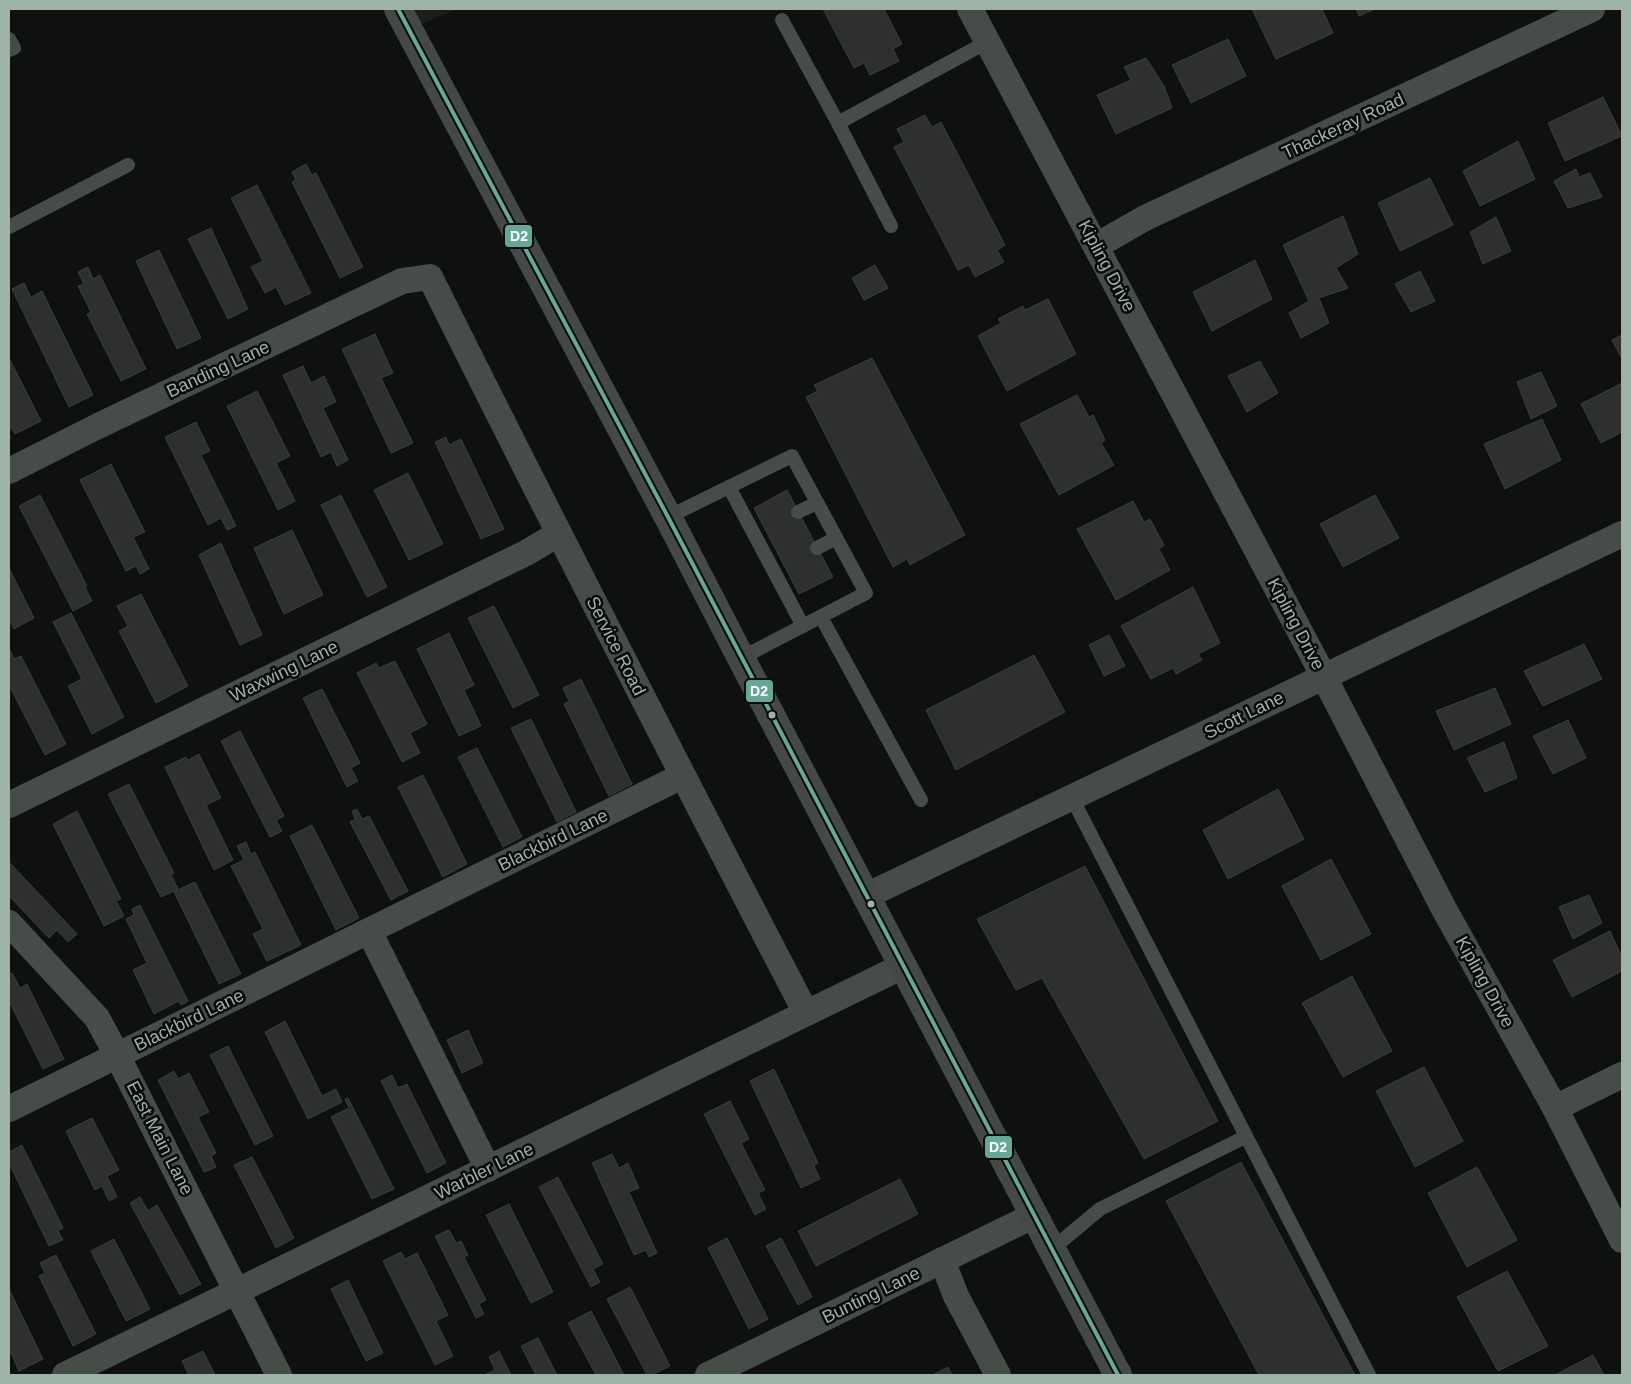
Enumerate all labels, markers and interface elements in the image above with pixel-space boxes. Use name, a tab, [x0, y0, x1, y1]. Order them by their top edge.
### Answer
street label: Thackeray Road	[1279, 89, 1407, 163]
street label: Kipling Drive	[1074, 217, 1140, 315]
line badge: D2	[504, 224, 533, 248]
text: D2	[510, 228, 528, 244]
street label: Banding Lane	[163, 336, 273, 402]
street label: Kipling Drive	[1263, 575, 1329, 673]
street label: Service Road	[583, 593, 649, 699]
street label: Waxwing Lane	[227, 636, 341, 706]
line badge: D2	[745, 679, 774, 703]
text: D2	[750, 683, 768, 699]
street label: Scott Lane	[1201, 687, 1287, 743]
unlabelled marker	[767, 710, 777, 720]
street label: Blackbird Lane	[495, 805, 611, 875]
unlabelled marker	[866, 899, 876, 909]
street label: Kipling Drive	[1452, 933, 1518, 1031]
street label: Blackbird Lane	[131, 985, 247, 1055]
street label: East Main Lane	[123, 1078, 197, 1198]
line badge: D2	[984, 1135, 1013, 1159]
street label: Warbler Lane	[431, 1138, 537, 1204]
text: D2	[989, 1139, 1007, 1155]
street label: Bunting Lane	[819, 1263, 923, 1327]

